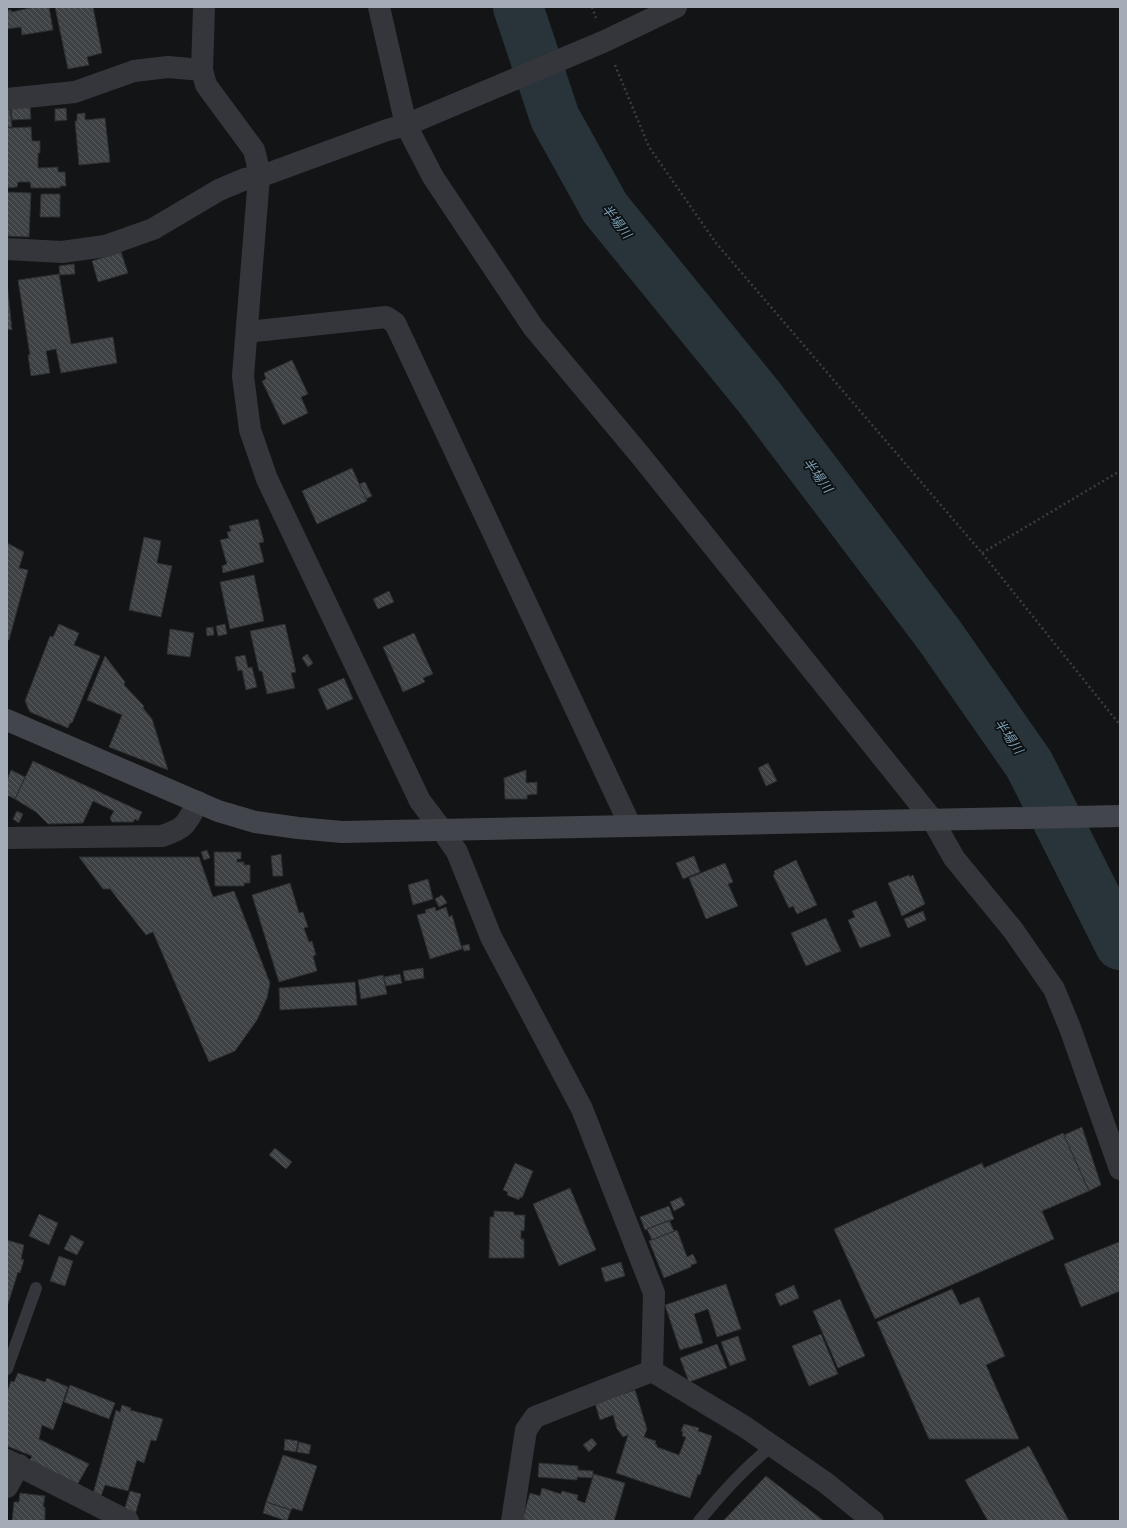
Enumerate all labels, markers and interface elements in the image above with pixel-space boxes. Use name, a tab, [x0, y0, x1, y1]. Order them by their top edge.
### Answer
water label: 半場川	[599, 201, 636, 243]
water label: 半場川	[800, 455, 837, 497]
water label: 半場川	[991, 716, 1027, 758]

